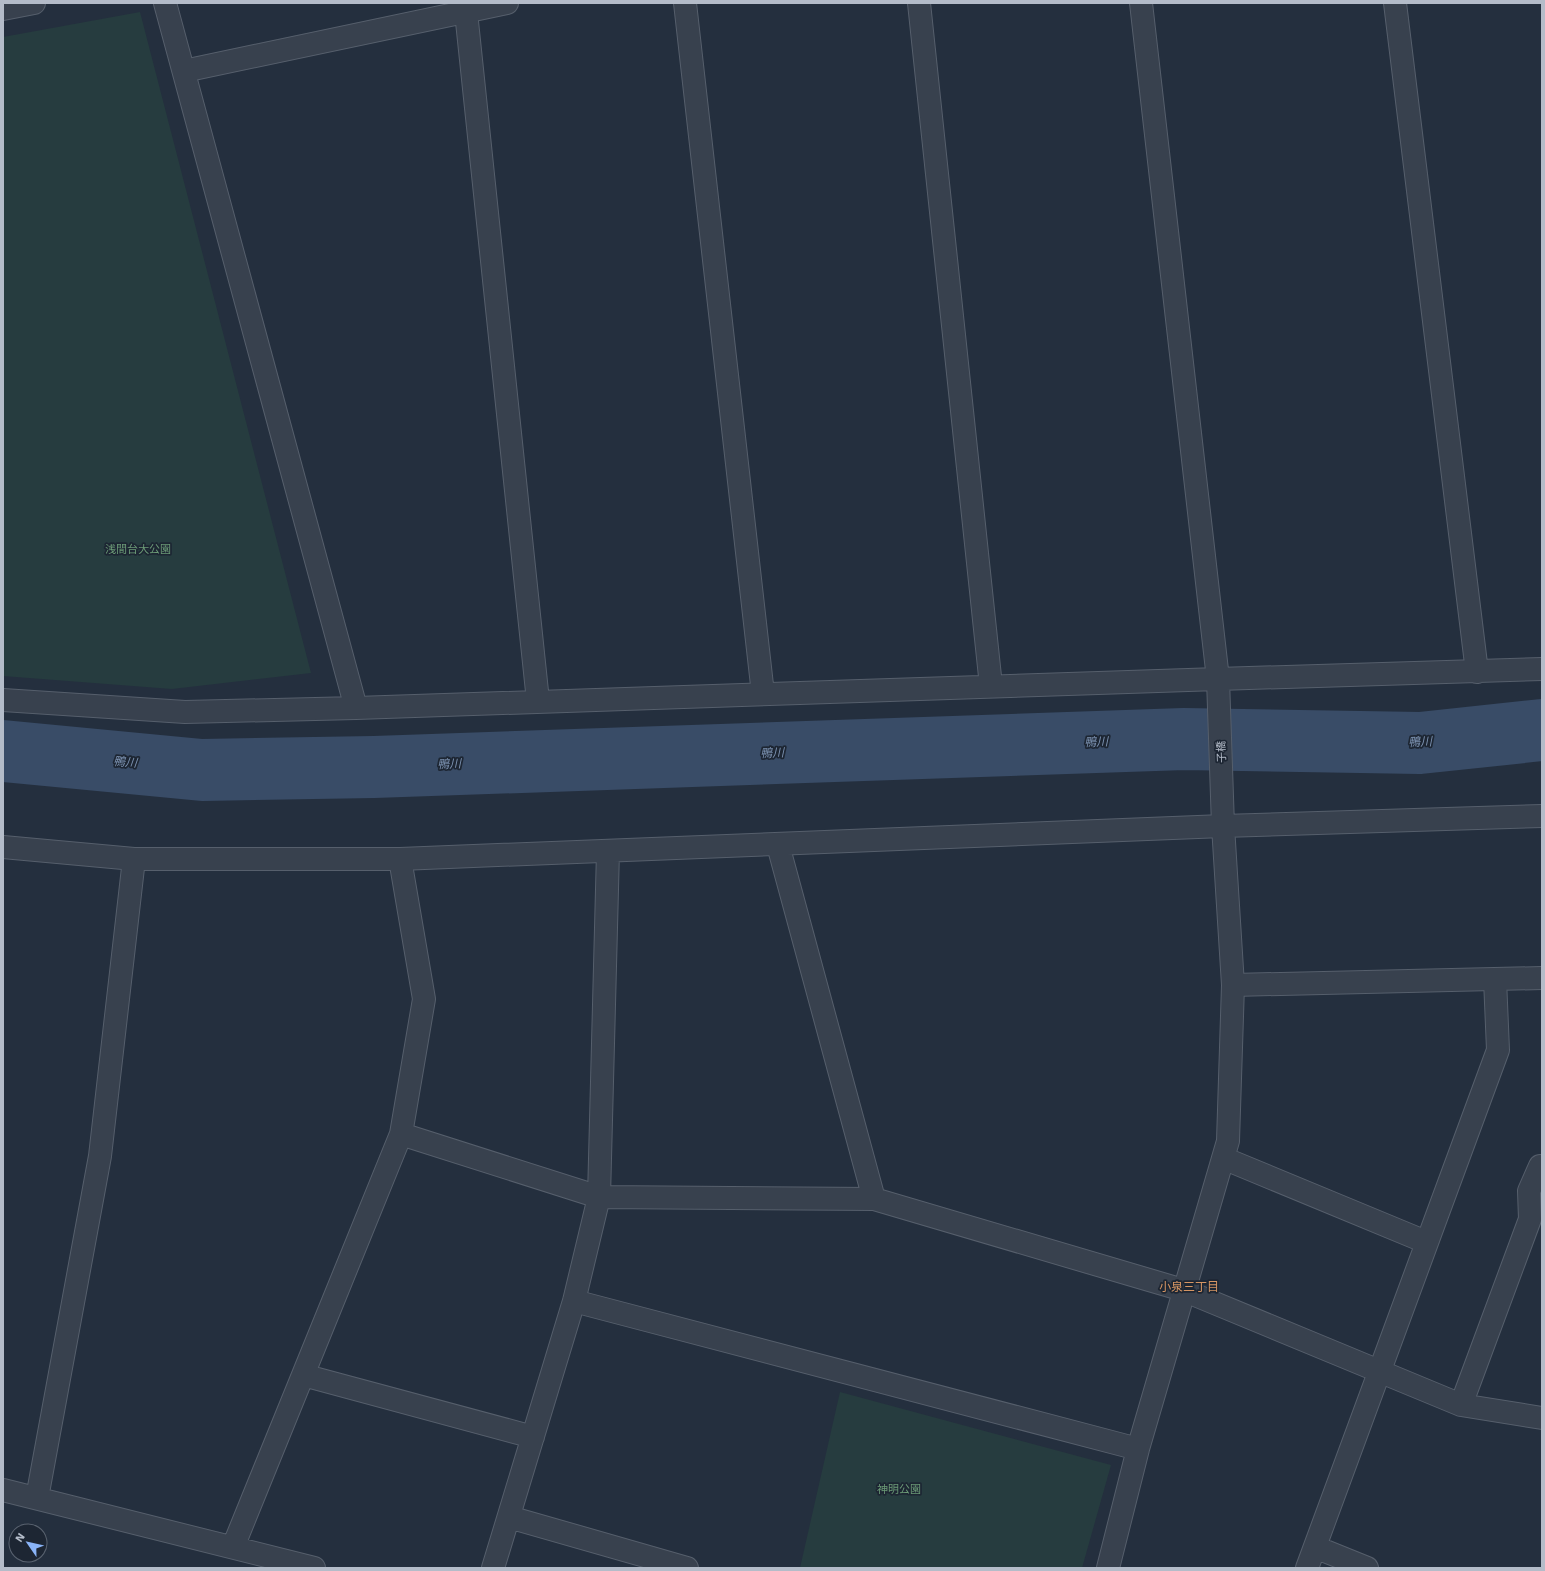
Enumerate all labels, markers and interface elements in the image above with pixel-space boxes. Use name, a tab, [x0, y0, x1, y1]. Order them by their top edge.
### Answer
park label: 浅間台大公園	[105, 543, 171, 556]
water label: 鴨川	[1408, 734, 1434, 750]
water label: 鴨川	[1084, 735, 1110, 749]
street label: 子橋	[1215, 741, 1228, 763]
water label: 鴨川	[760, 746, 786, 760]
water label: 鴨川	[112, 754, 140, 770]
water label: 鴨川	[437, 757, 463, 771]
district label: 小泉三丁目	[1159, 1280, 1219, 1294]
park label: 神明公園	[877, 1483, 921, 1496]
north arrow	[8, 1523, 48, 1563]
text: N	[12, 1531, 28, 1545]

